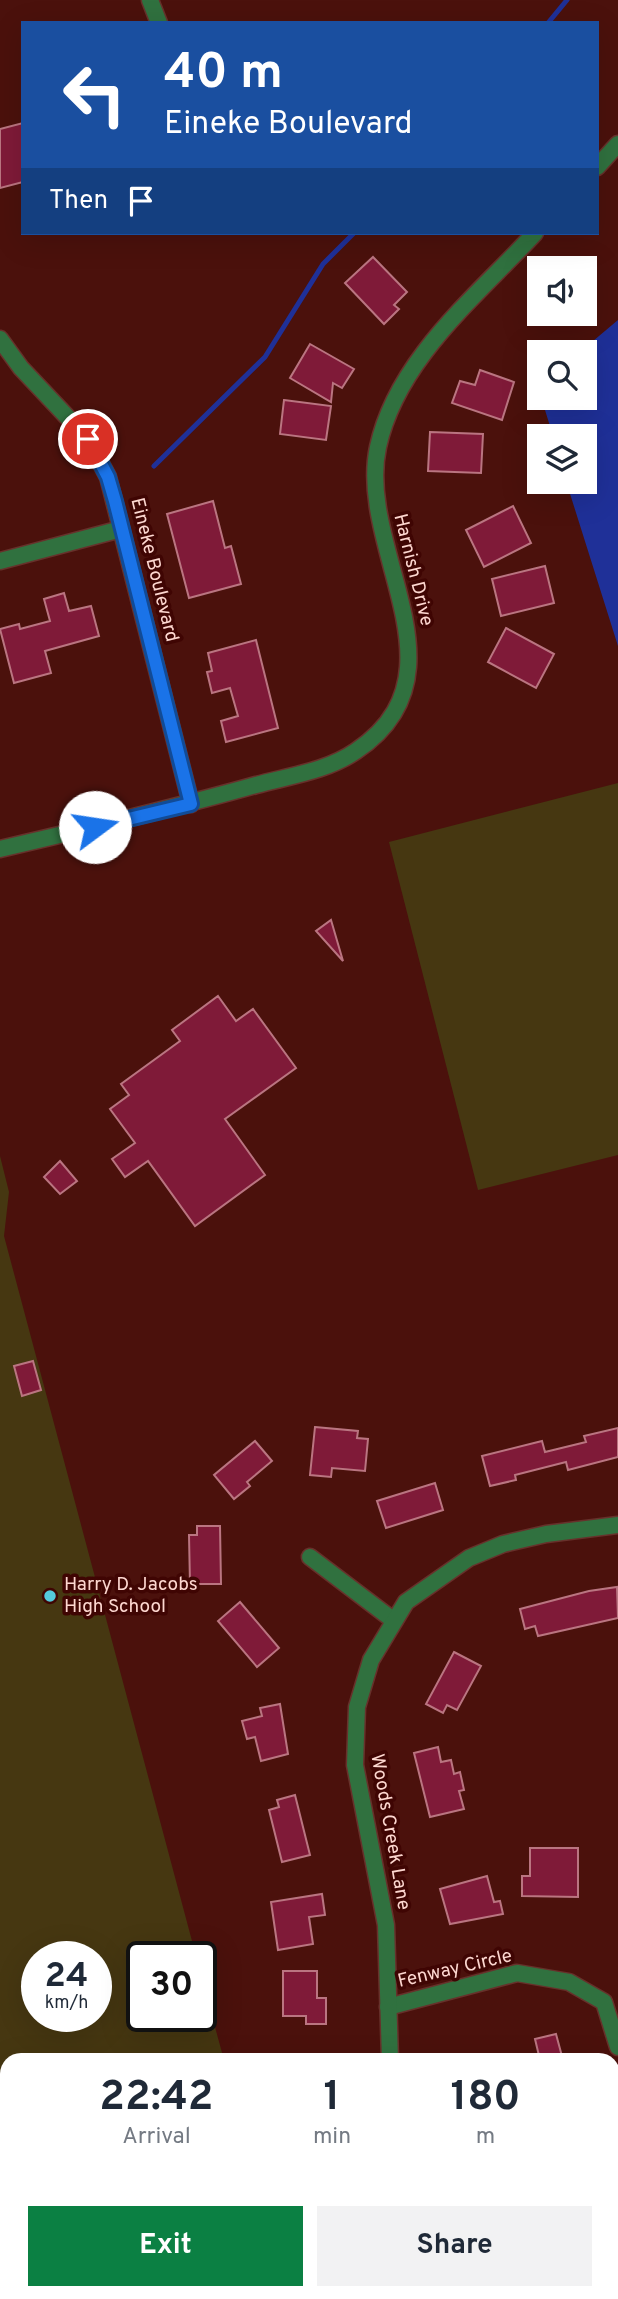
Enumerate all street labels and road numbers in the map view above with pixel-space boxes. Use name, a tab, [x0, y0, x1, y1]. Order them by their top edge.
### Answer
street label: Eineke Boulevard	[125, 496, 183, 644]
street label: Harnish Drive	[387, 511, 439, 629]
street label: Woods Creek Lane	[364, 1752, 416, 1912]
street label: Fenway Circle	[395, 1944, 515, 1994]

